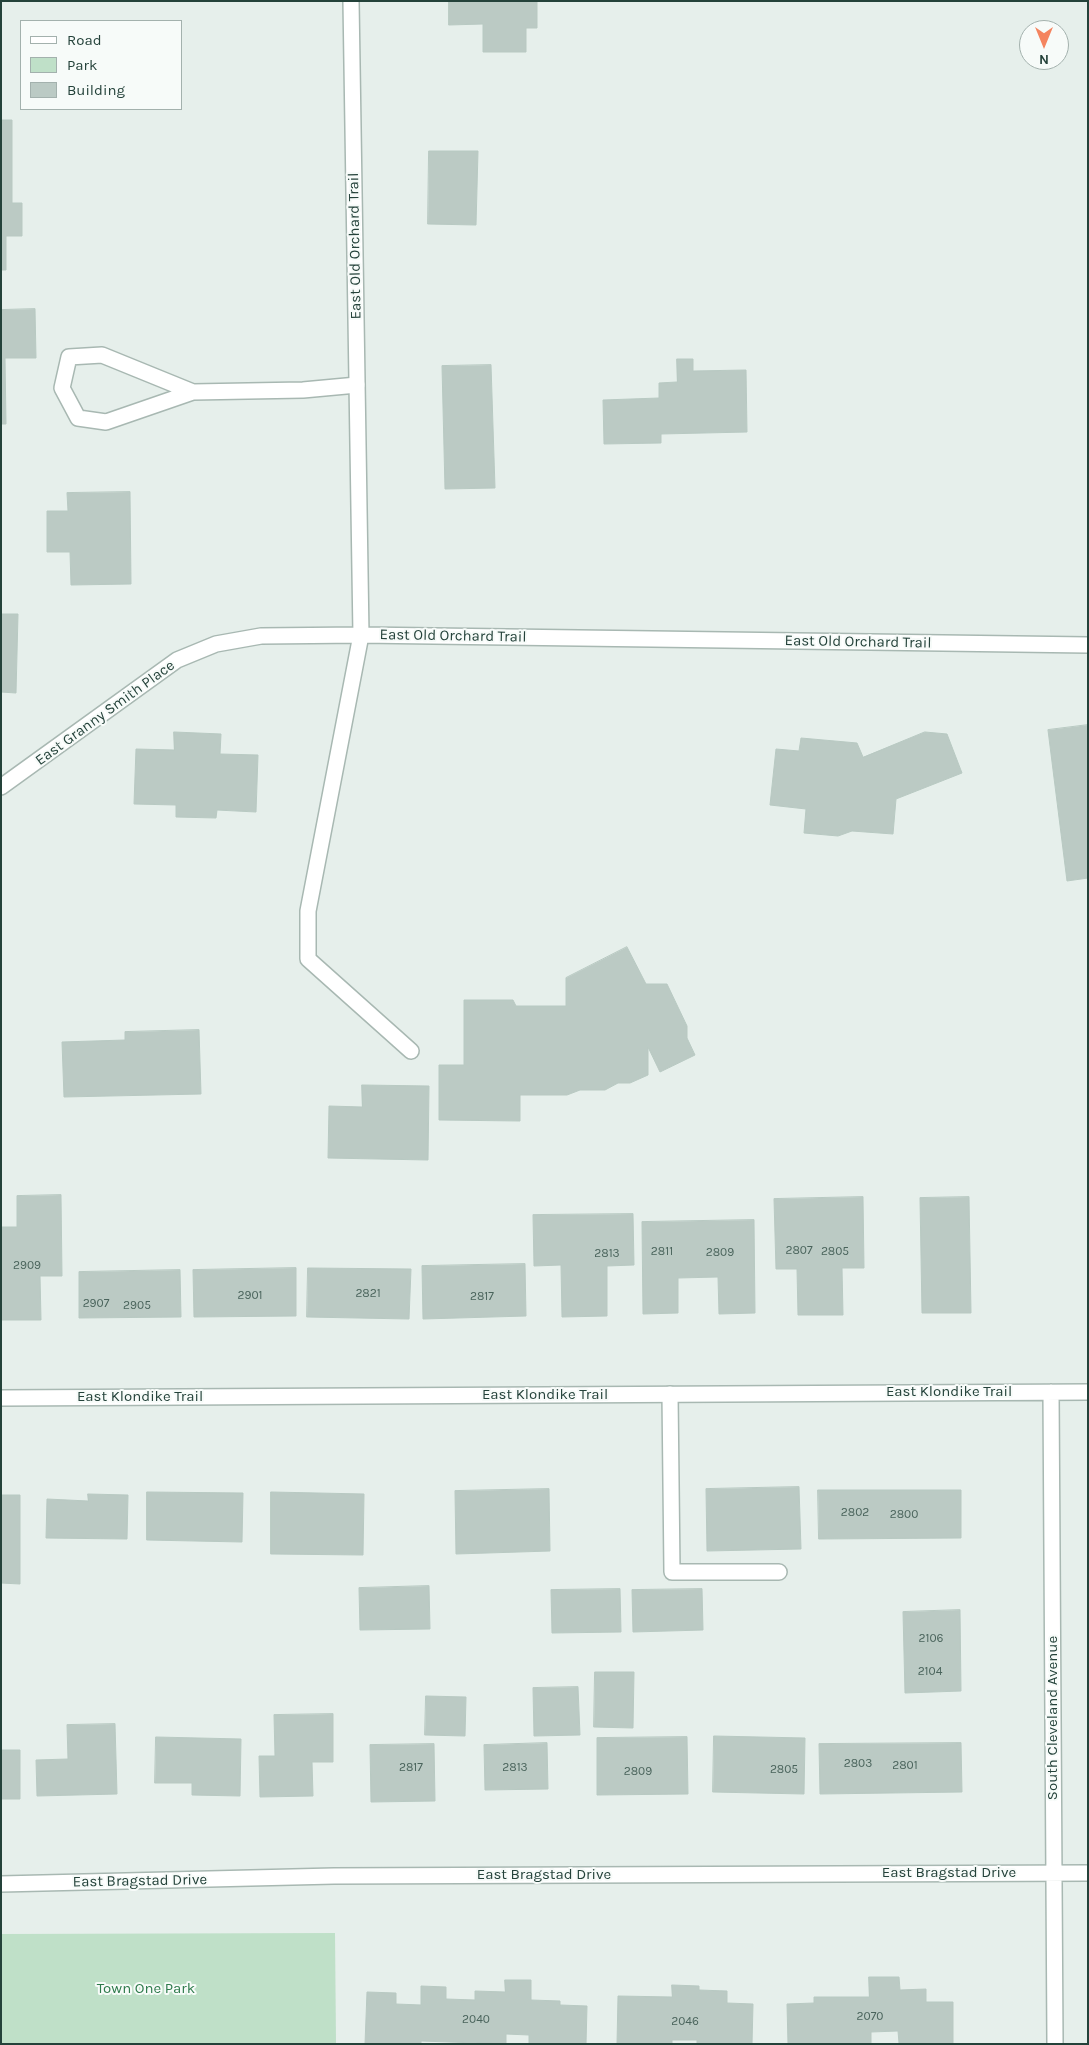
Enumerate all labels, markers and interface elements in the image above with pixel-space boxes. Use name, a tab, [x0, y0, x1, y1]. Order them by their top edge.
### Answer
legend	[20, 20, 182, 110]
north arrow	[1019, 20, 1069, 70]
text: Road	[67, 31, 102, 49]
text: N	[1039, 51, 1049, 68]
text: Park	[67, 56, 97, 74]
text: Building	[67, 81, 125, 99]
street label: East Old Orchard Trail	[345, 172, 365, 320]
street label: East Old Orchard Trail	[379, 626, 527, 646]
street label: East Old Orchard Trail	[784, 632, 932, 652]
street label: East Granny Smith Place	[32, 656, 178, 770]
house number: 2807	[785, 1244, 813, 1258]
house number: 2811	[651, 1245, 673, 1259]
house number: 2805	[821, 1245, 849, 1259]
house number: 2809	[706, 1246, 734, 1260]
house number: 2813	[594, 1247, 620, 1261]
house number: 2909	[13, 1259, 41, 1273]
house number: 2821	[355, 1287, 381, 1301]
house number: 2901	[237, 1289, 263, 1303]
house number: 2817	[470, 1290, 494, 1304]
house number: 2907	[83, 1297, 109, 1311]
house number: 2905	[123, 1299, 151, 1313]
street label: East Klondike Trail	[886, 1383, 1012, 1401]
street label: East Klondike Trail	[482, 1386, 608, 1404]
street label: East Klondike Trail	[77, 1388, 203, 1406]
house number: 2802	[841, 1506, 869, 1520]
house number: 2800	[890, 1508, 918, 1522]
house number: 2106	[919, 1632, 943, 1646]
street label: South Cleveland Avenue	[1044, 1636, 1062, 1800]
house number: 2104	[918, 1665, 942, 1679]
house number: 2803	[844, 1757, 872, 1771]
house number: 2801	[892, 1759, 918, 1773]
house number: 2817	[399, 1761, 423, 1775]
house number: 2813	[502, 1761, 528, 1775]
house number: 2805	[770, 1763, 798, 1777]
house number: 2809	[624, 1765, 652, 1779]
street label: East Bragstad Drive	[882, 1864, 1016, 1882]
street label: East Bragstad Drive	[477, 1866, 611, 1884]
street label: East Bragstad Drive	[73, 1871, 207, 1891]
park label: Town One Park	[97, 1980, 195, 1998]
house number: 2070	[857, 2010, 883, 2024]
house number: 2040	[462, 2013, 490, 2027]
house number: 2046	[671, 2015, 699, 2029]

